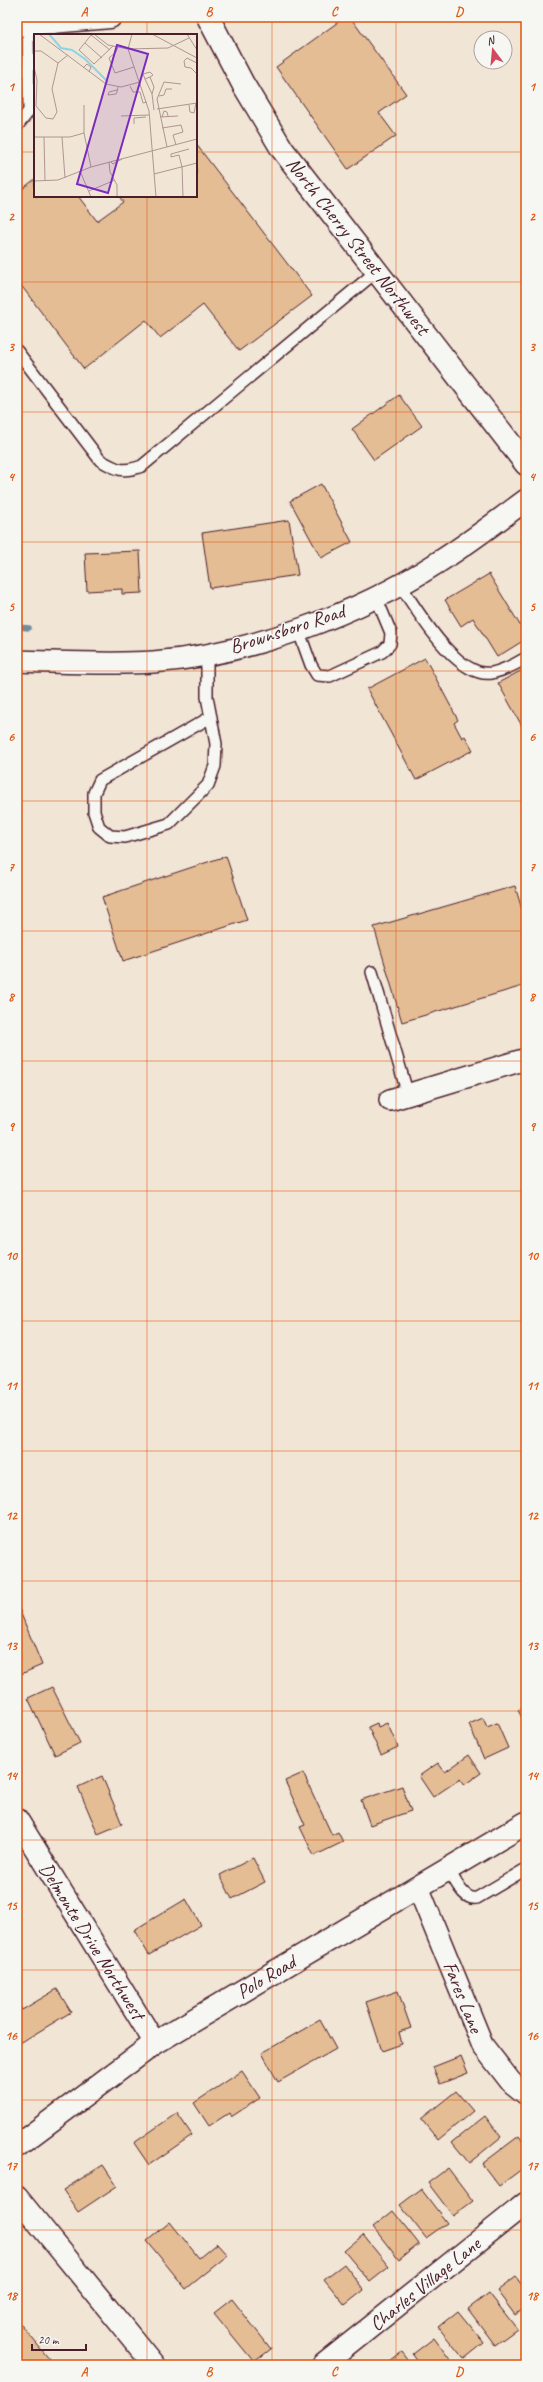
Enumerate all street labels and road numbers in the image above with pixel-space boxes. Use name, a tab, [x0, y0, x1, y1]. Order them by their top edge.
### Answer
street label: North Cherry Street Northwest	[281, 152, 437, 342]
street label: Brownsboro Road	[226, 598, 351, 659]
street label: Delmonte Drive Northwest	[34, 1858, 152, 2027]
street label: Polo Road	[232, 1948, 303, 2004]
street label: Fares Lane	[437, 1958, 489, 2038]
street label: Charles Village Lane	[364, 2231, 487, 2336]

